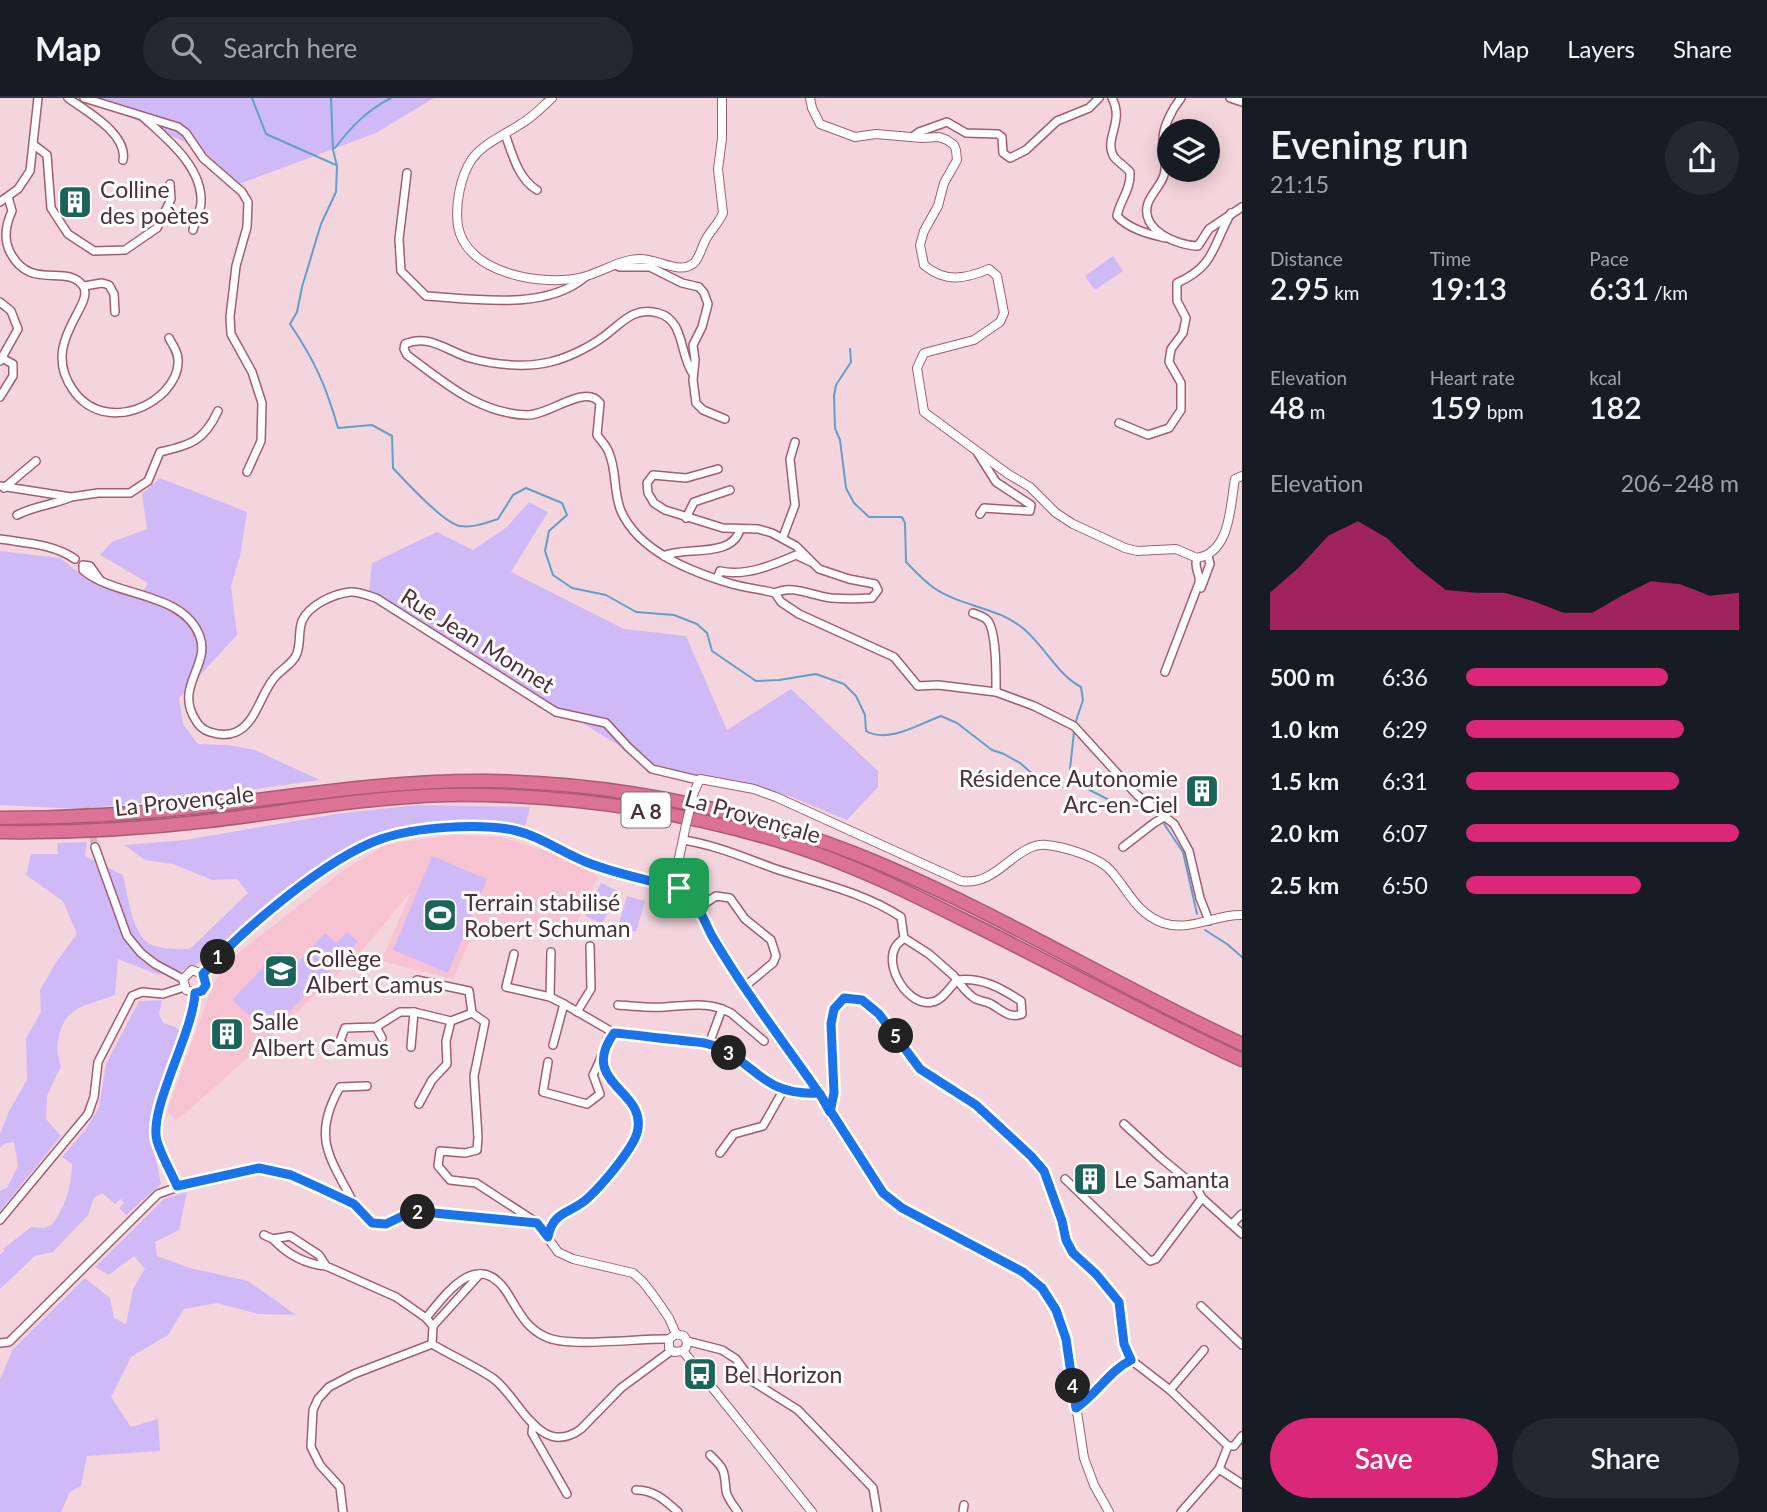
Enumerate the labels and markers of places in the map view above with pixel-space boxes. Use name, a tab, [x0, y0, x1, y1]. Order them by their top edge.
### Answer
place label: Colline des poètes	[100, 175, 209, 229]
building icon: Colline des poètes	[56, 183, 94, 221]
place label: Résidence Autonomie Arc-en-Ciel	[959, 764, 1178, 818]
building icon: Résidence Autonomie Arc-en-Ciel	[1183, 772, 1221, 810]
pin	[649, 858, 709, 918]
place label: Terrain stabilisé Robert Schuman	[464, 888, 630, 942]
sports icon: Terrain stabilisé Robert Schuman	[421, 896, 459, 934]
pin: 1	[200, 940, 235, 974]
place label: Collège Albert Camus	[306, 944, 443, 998]
school or university icon: Collège Albert Camus	[262, 952, 300, 990]
place label: Salle Albert Camus	[252, 1007, 389, 1061]
building icon: Salle Albert Camus	[208, 1015, 246, 1053]
pin: 5	[878, 1018, 914, 1054]
pin: 3	[712, 1035, 746, 1070]
building icon: Le Samanta	[1071, 1160, 1109, 1198]
place label: Le Samanta	[1114, 1165, 1229, 1193]
pin: 2	[400, 1194, 436, 1230]
bus stop icon: Bel Horizon	[681, 1355, 719, 1393]
place label: Bel Horizon	[724, 1360, 842, 1388]
pin: 4	[1056, 1368, 1090, 1404]

